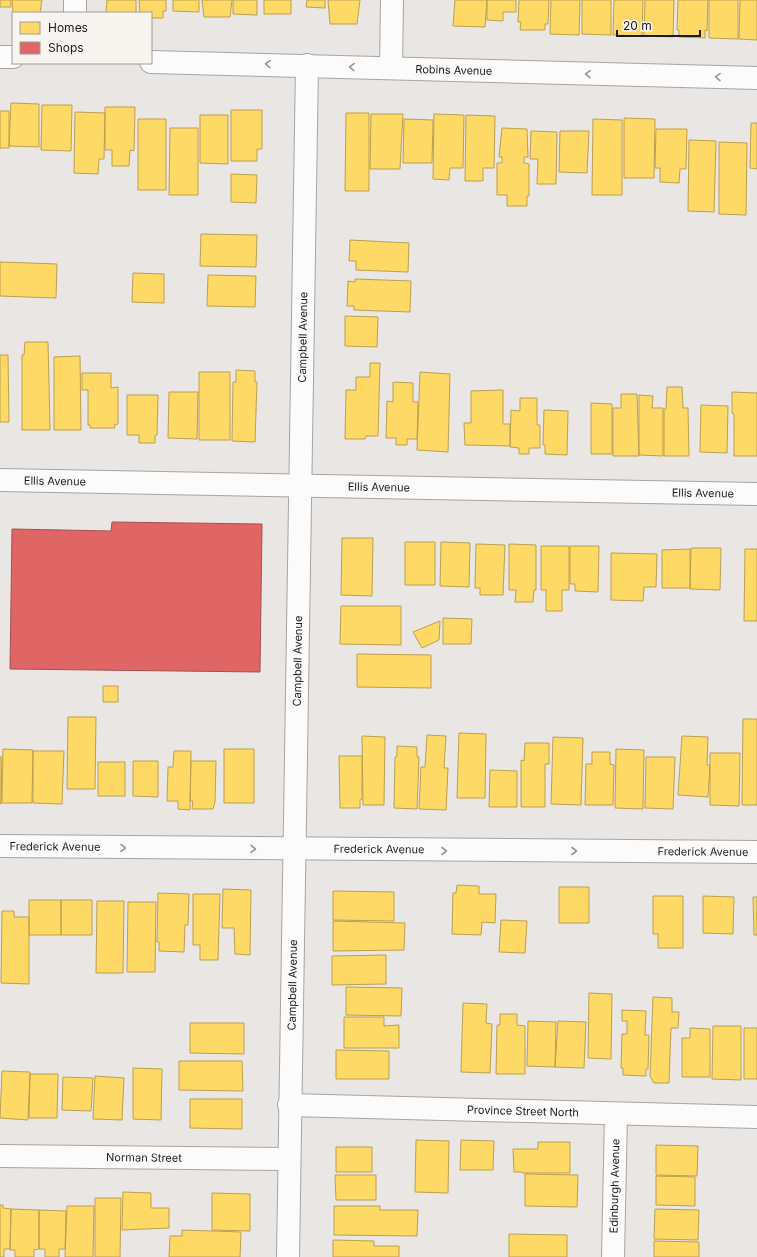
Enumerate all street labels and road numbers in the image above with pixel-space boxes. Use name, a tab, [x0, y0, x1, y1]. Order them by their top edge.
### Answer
street label: Robins Avenue	[415, 62, 493, 78]
street label: Campbell Avenue	[295, 292, 310, 383]
street label: Ellis Avenue	[24, 473, 86, 489]
street label: Ellis Avenue	[348, 479, 410, 495]
street label: Ellis Avenue	[672, 485, 734, 501]
street label: Campbell Avenue	[290, 616, 305, 707]
street label: Frederick Avenue	[10, 839, 100, 854]
street label: Frederick Avenue	[334, 842, 424, 856]
street label: Frederick Avenue	[658, 844, 748, 859]
street label: Campbell Avenue	[285, 939, 300, 1031]
street label: Province Street North	[467, 1103, 579, 1119]
street label: Edinburgh Avenue	[606, 1138, 622, 1234]
street label: Norman Street	[106, 1150, 182, 1165]

